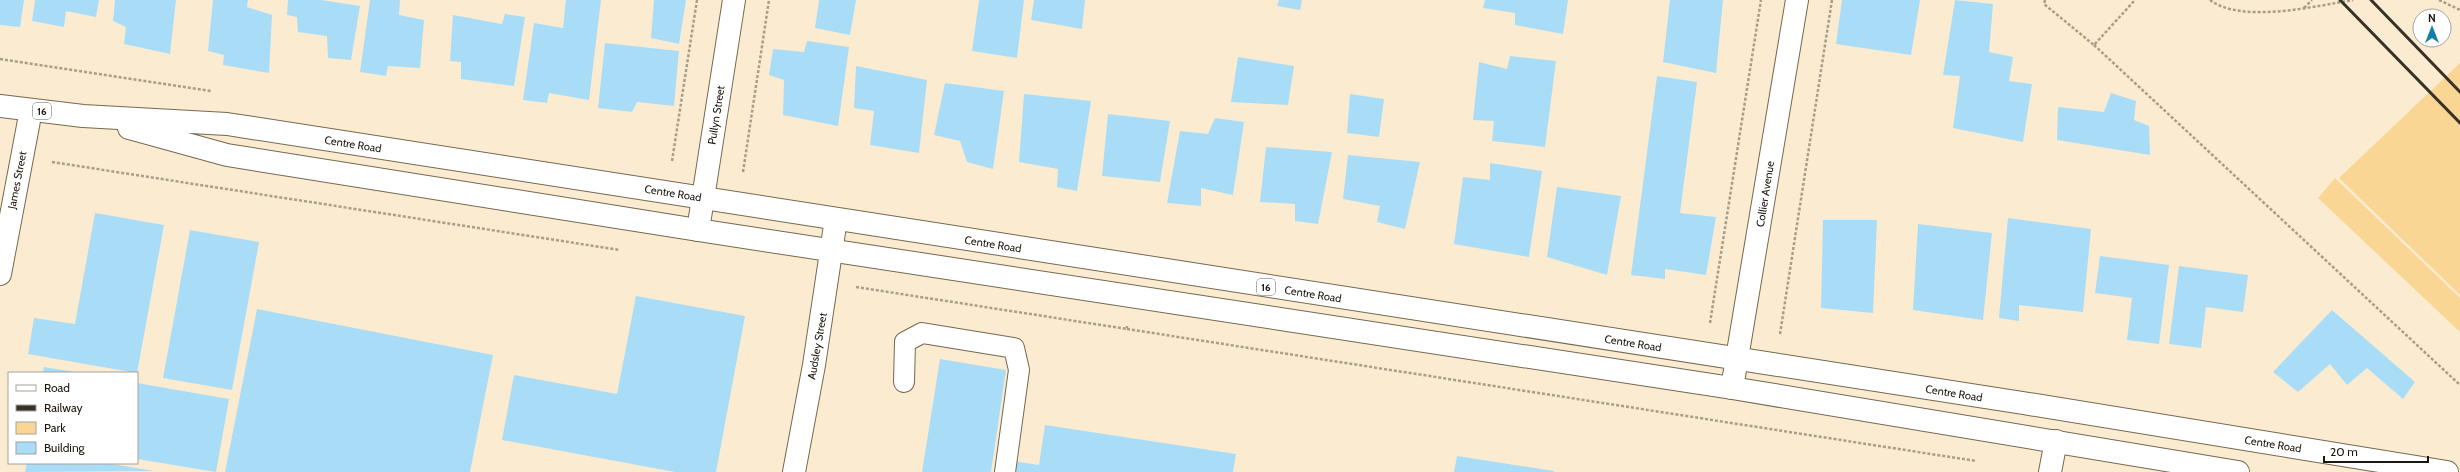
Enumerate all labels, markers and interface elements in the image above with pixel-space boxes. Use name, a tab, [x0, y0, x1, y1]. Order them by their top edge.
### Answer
north arrow	[2412, 8, 2452, 48]
text: N	[2428, 11, 2436, 25]
street label: Pullyn Street	[704, 84, 728, 146]
road number: 16	[33, 103, 51, 119]
street label: Centre Road	[324, 133, 382, 155]
street label: James Street	[4, 150, 30, 211]
street label: Collier Avenue	[1753, 160, 1777, 228]
street label: Centre Road	[644, 182, 702, 204]
street label: Centre Road	[964, 233, 1022, 255]
road number: 16	[1257, 279, 1275, 295]
street label: Centre Road	[1284, 283, 1342, 305]
street label: Audsley Street	[804, 311, 830, 380]
street label: Centre Road	[1604, 332, 1662, 354]
legend	[8, 372, 138, 464]
text: Road	[44, 380, 70, 395]
street label: Centre Road	[1925, 382, 1983, 404]
text: Railway	[44, 400, 82, 415]
text: Park	[44, 420, 66, 435]
street label: Centre Road	[2244, 433, 2302, 455]
scale bar	[2324, 438, 2428, 464]
text: Building	[44, 440, 86, 455]
text: 20 m	[2330, 444, 2358, 459]

